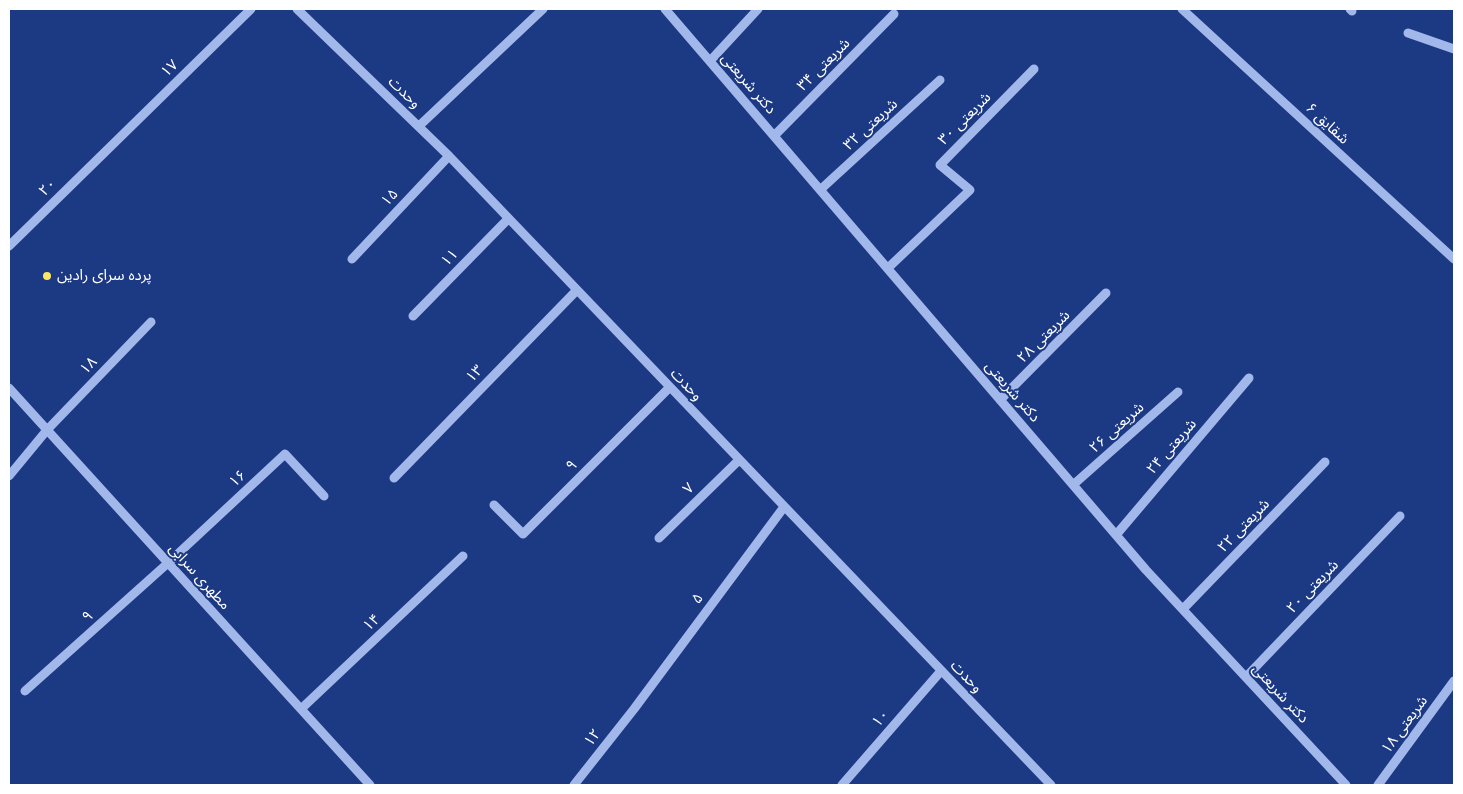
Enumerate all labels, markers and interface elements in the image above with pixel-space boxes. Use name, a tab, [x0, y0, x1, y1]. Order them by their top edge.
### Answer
street label: شریعتی ۳۴	[794, 35, 854, 95]
street label: دکتر شریعتی	[717, 50, 779, 118]
street label: ۱۷	[158, 57, 182, 81]
street label: وحدت	[384, 73, 424, 113]
street label: شریعتی ۳۰	[935, 89, 995, 149]
street label: شریعتی ۳۲	[840, 95, 902, 155]
street label: شقایق ۶	[1302, 99, 1352, 149]
street label: ۲۰	[36, 176, 60, 200]
street label: ۱۵	[378, 186, 402, 210]
street label: ۱۱	[438, 246, 462, 270]
place label: پرده سرای رادین	[57, 267, 152, 285]
marker: پرده سرای رادین	[41, 270, 53, 282]
street label: شریعتی ۲۸	[1014, 307, 1074, 367]
street label: ۱۸	[77, 354, 101, 378]
street label: دکتر شریعتی	[981, 358, 1043, 426]
street label: ۱۳	[463, 362, 487, 386]
street label: وحدت	[666, 365, 706, 405]
street label: شریعتی ۲۶	[1086, 399, 1148, 457]
street label: شریعتی ۲۴	[1143, 416, 1201, 478]
street label: ۹	[563, 457, 581, 475]
street label: ۱۶	[226, 467, 250, 491]
street label: ۷	[680, 480, 698, 498]
street label: شریعتی ۲۲	[1214, 496, 1274, 556]
street label: مطهری سرابی	[164, 540, 234, 614]
street label: شریعتی ۲۰	[1283, 557, 1343, 617]
street label: ۵	[688, 590, 708, 608]
street label: ۹	[79, 607, 97, 627]
street label: ۱۴	[360, 611, 384, 635]
street label: وحدت	[946, 657, 986, 697]
street label: دکتر شریعتی	[1248, 660, 1312, 728]
street label: شریعتی ۱۸	[1378, 693, 1432, 757]
street label: ۱۰	[869, 707, 893, 731]
street label: ۱۲	[581, 726, 605, 750]

